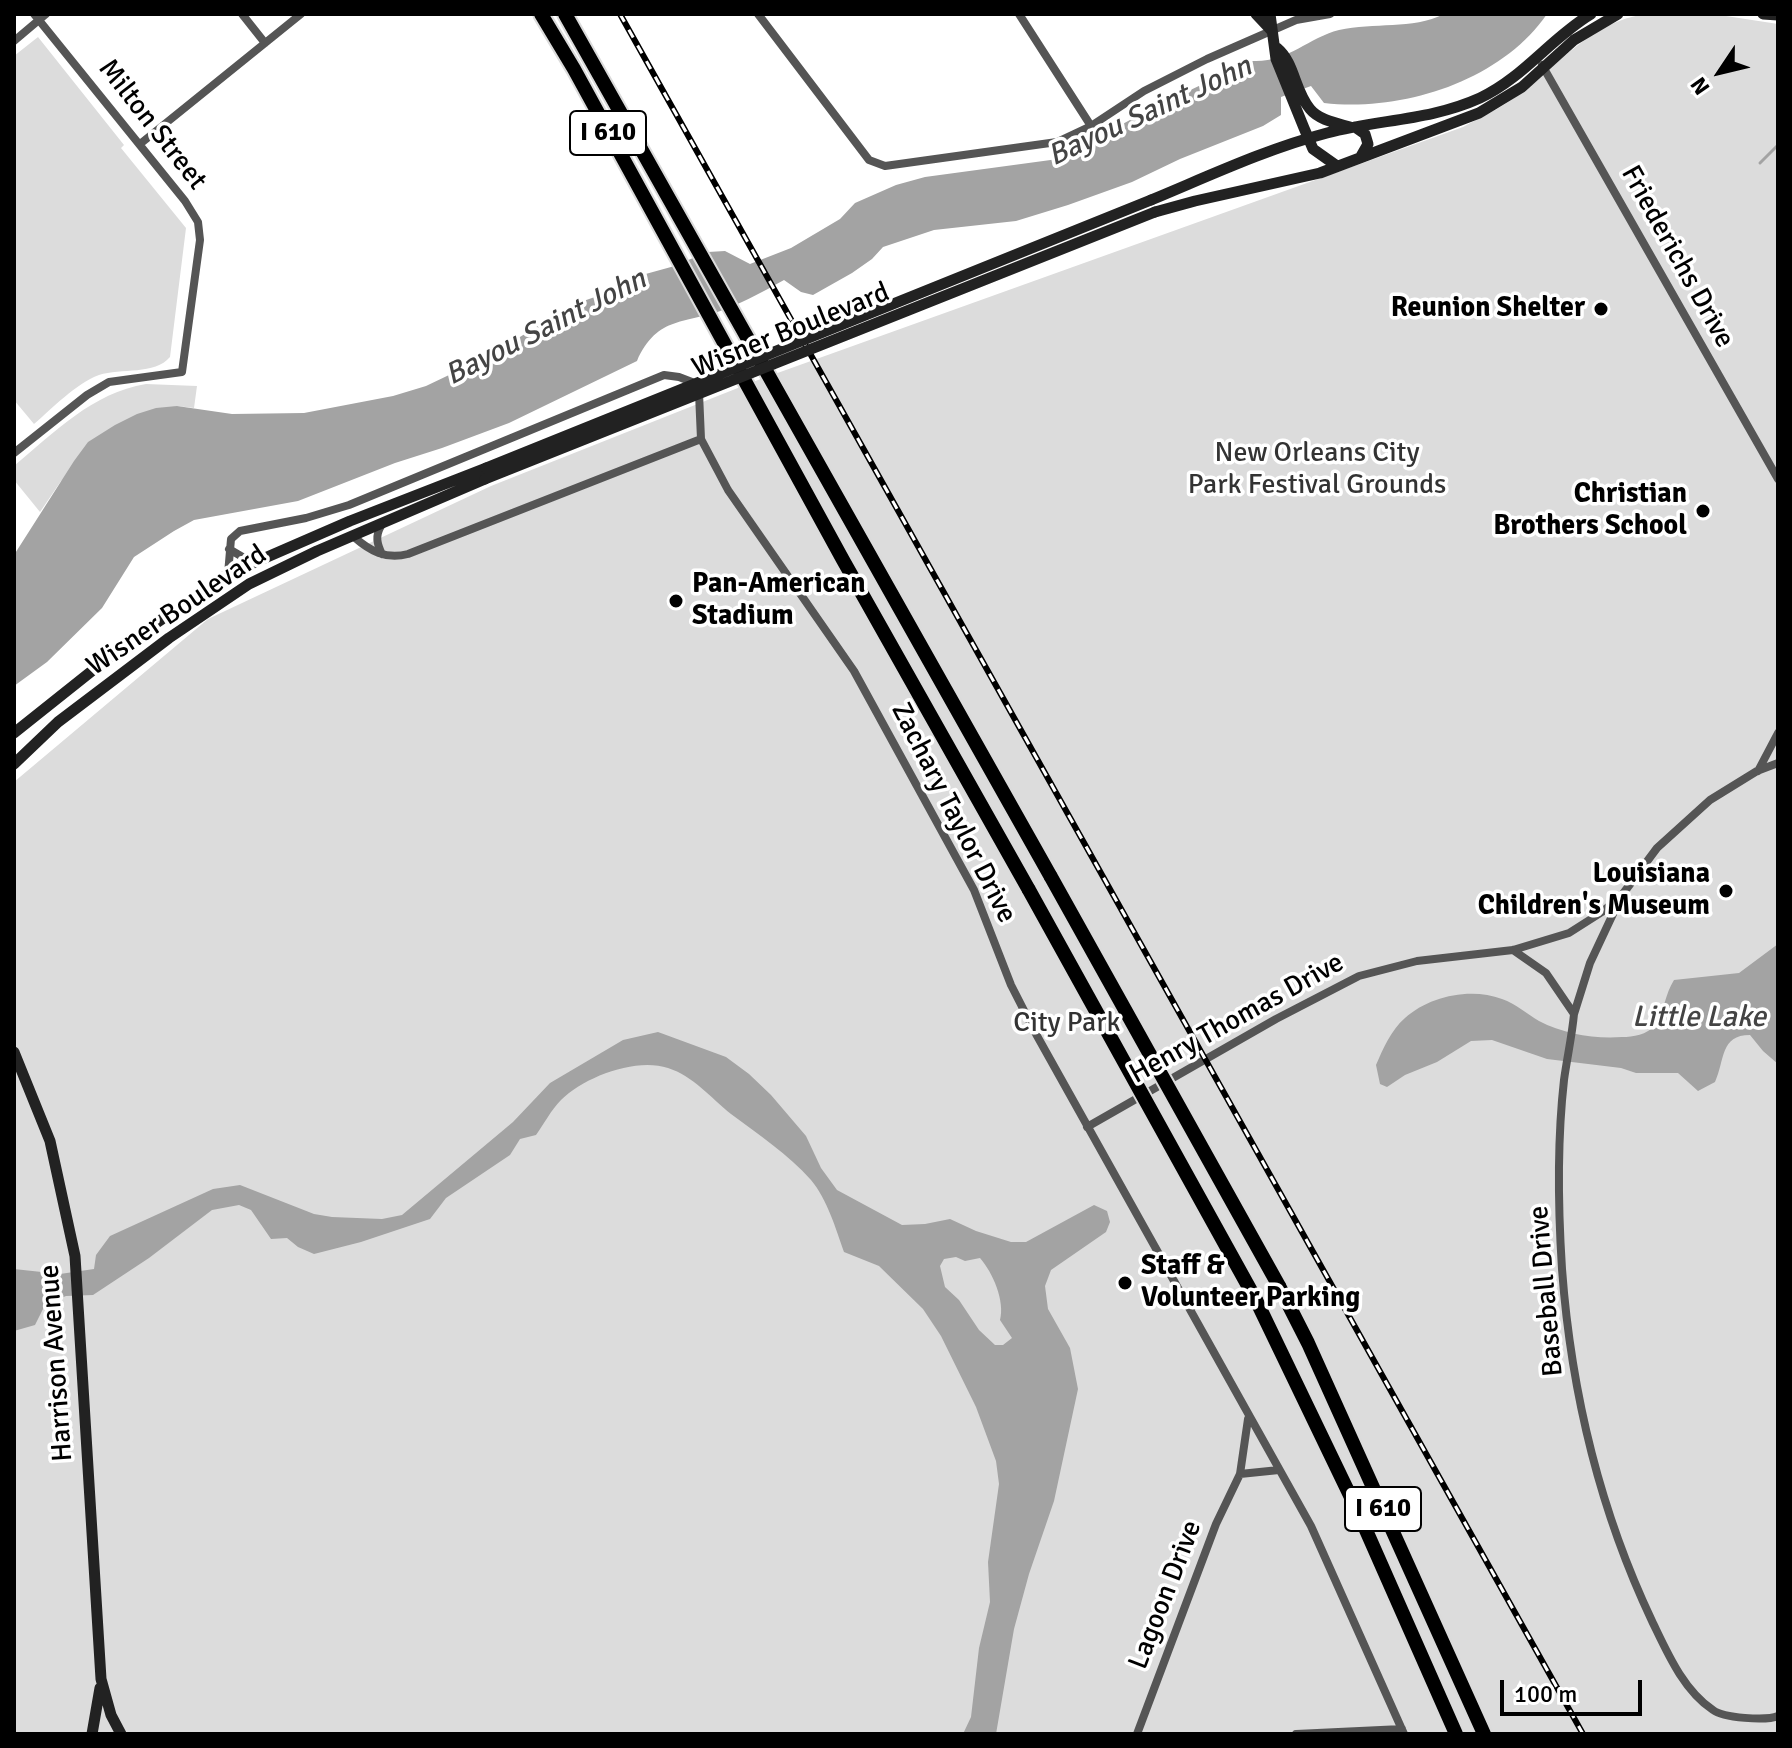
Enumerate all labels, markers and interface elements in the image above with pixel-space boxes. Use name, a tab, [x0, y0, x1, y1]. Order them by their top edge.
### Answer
north arrow	[1680, 32, 1760, 112]
water label: Bayou Saint John	[1042, 49, 1258, 175]
street label: Milton Street	[91, 53, 213, 197]
text: N	[1684, 72, 1715, 100]
road number: I 610	[570, 111, 646, 155]
street label: Friederichs Drive	[1613, 160, 1741, 354]
water label: Bayou Saint John	[440, 262, 652, 394]
street label: Wisner Boulevard	[688, 276, 894, 386]
place label: Reunion Shelter	[1391, 292, 1585, 326]
marker: Reunion Shelter	[1592, 300, 1610, 318]
park label: New Orleans City Park Festival Grounds	[1188, 437, 1446, 503]
place label: Christian Brothers School	[1493, 478, 1687, 544]
marker: Christian Brothers School	[1694, 502, 1712, 520]
street label: Wisner Boulevard	[81, 538, 273, 684]
place label: Pan-American Stadium	[692, 568, 866, 634]
marker: Pan-American Stadium	[667, 592, 685, 610]
street label: Zachary Taylor Drive	[883, 697, 1023, 929]
place label: Louisiana Children's Museum	[1478, 858, 1710, 924]
marker: Louisiana Children's Museum	[1717, 882, 1735, 900]
street label: Henry Thomas Drive	[1124, 946, 1350, 1092]
water label: Little Lake	[1632, 1000, 1766, 1036]
park label: City Park	[1013, 1007, 1121, 1041]
street label: Baseball Drive	[1523, 1204, 1571, 1378]
place label: Staff & Volunteer Parking	[1141, 1250, 1360, 1316]
street label: Harrison Avenue	[33, 1263, 81, 1463]
marker: Staff & Volunteer Parking	[1116, 1274, 1134, 1292]
road number: I 610	[1345, 1487, 1421, 1531]
street label: Lagoon Drive	[1122, 1516, 1210, 1674]
scale bar	[1504, 1664, 1646, 1714]
text: 100 m	[1514, 1679, 1577, 1709]

